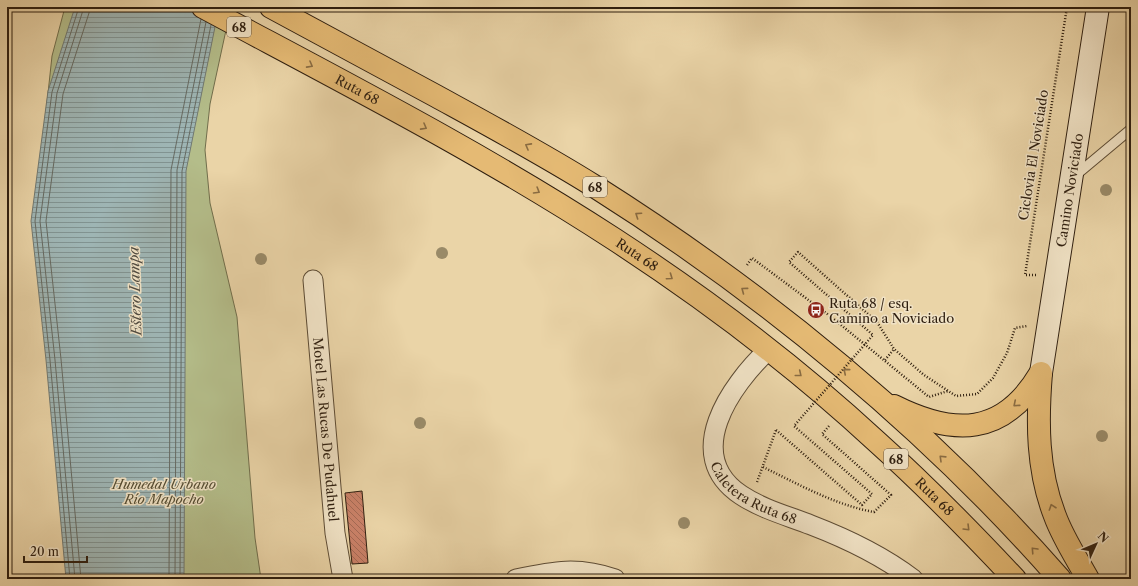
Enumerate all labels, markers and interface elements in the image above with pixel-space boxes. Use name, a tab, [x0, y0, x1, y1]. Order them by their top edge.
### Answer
road number: 68	[227, 17, 251, 37]
one-way arrow	[306, 60, 313, 68]
street label: Ruta 68	[333, 71, 382, 108]
street label: Ciclovia El Noviciado	[1015, 88, 1051, 222]
one-way arrow	[420, 122, 427, 130]
street label: Camino Noviciado	[1053, 132, 1086, 248]
one-way arrow	[524, 144, 532, 151]
road number: 68	[583, 177, 607, 197]
one-way arrow	[533, 187, 540, 194]
one-way arrow	[635, 212, 642, 220]
street label: Ruta 68	[613, 235, 661, 274]
water label: Estero Lampa	[124, 246, 146, 337]
one-way arrow	[665, 272, 672, 279]
one-way arrow	[742, 288, 749, 295]
place label: Ruta 68 / esq. Camino a Noviciado	[829, 295, 954, 326]
bus stop icon: Ruta 68 / esq. Camino a Noviciado	[806, 300, 826, 320]
street label: Motel Las Rucas De Pudahuel	[310, 337, 342, 522]
one-way arrow	[843, 368, 850, 375]
one-way arrow	[794, 370, 801, 377]
one-way arrow	[1014, 399, 1021, 406]
road number: 68	[884, 449, 908, 469]
one-way arrow	[940, 455, 947, 462]
street label: Caletera Ruta 68	[707, 459, 799, 527]
street label: Ruta 68	[912, 474, 957, 519]
park label: Humedal Urbano Río Mapocho	[111, 476, 216, 507]
one-way arrow	[1048, 503, 1057, 510]
one-way arrow	[962, 523, 970, 531]
north arrow	[1076, 524, 1116, 564]
text: N	[1095, 529, 1112, 546]
scale bar	[24, 538, 87, 564]
text: 20 m	[30, 544, 59, 559]
one-way arrow	[1031, 547, 1038, 555]

